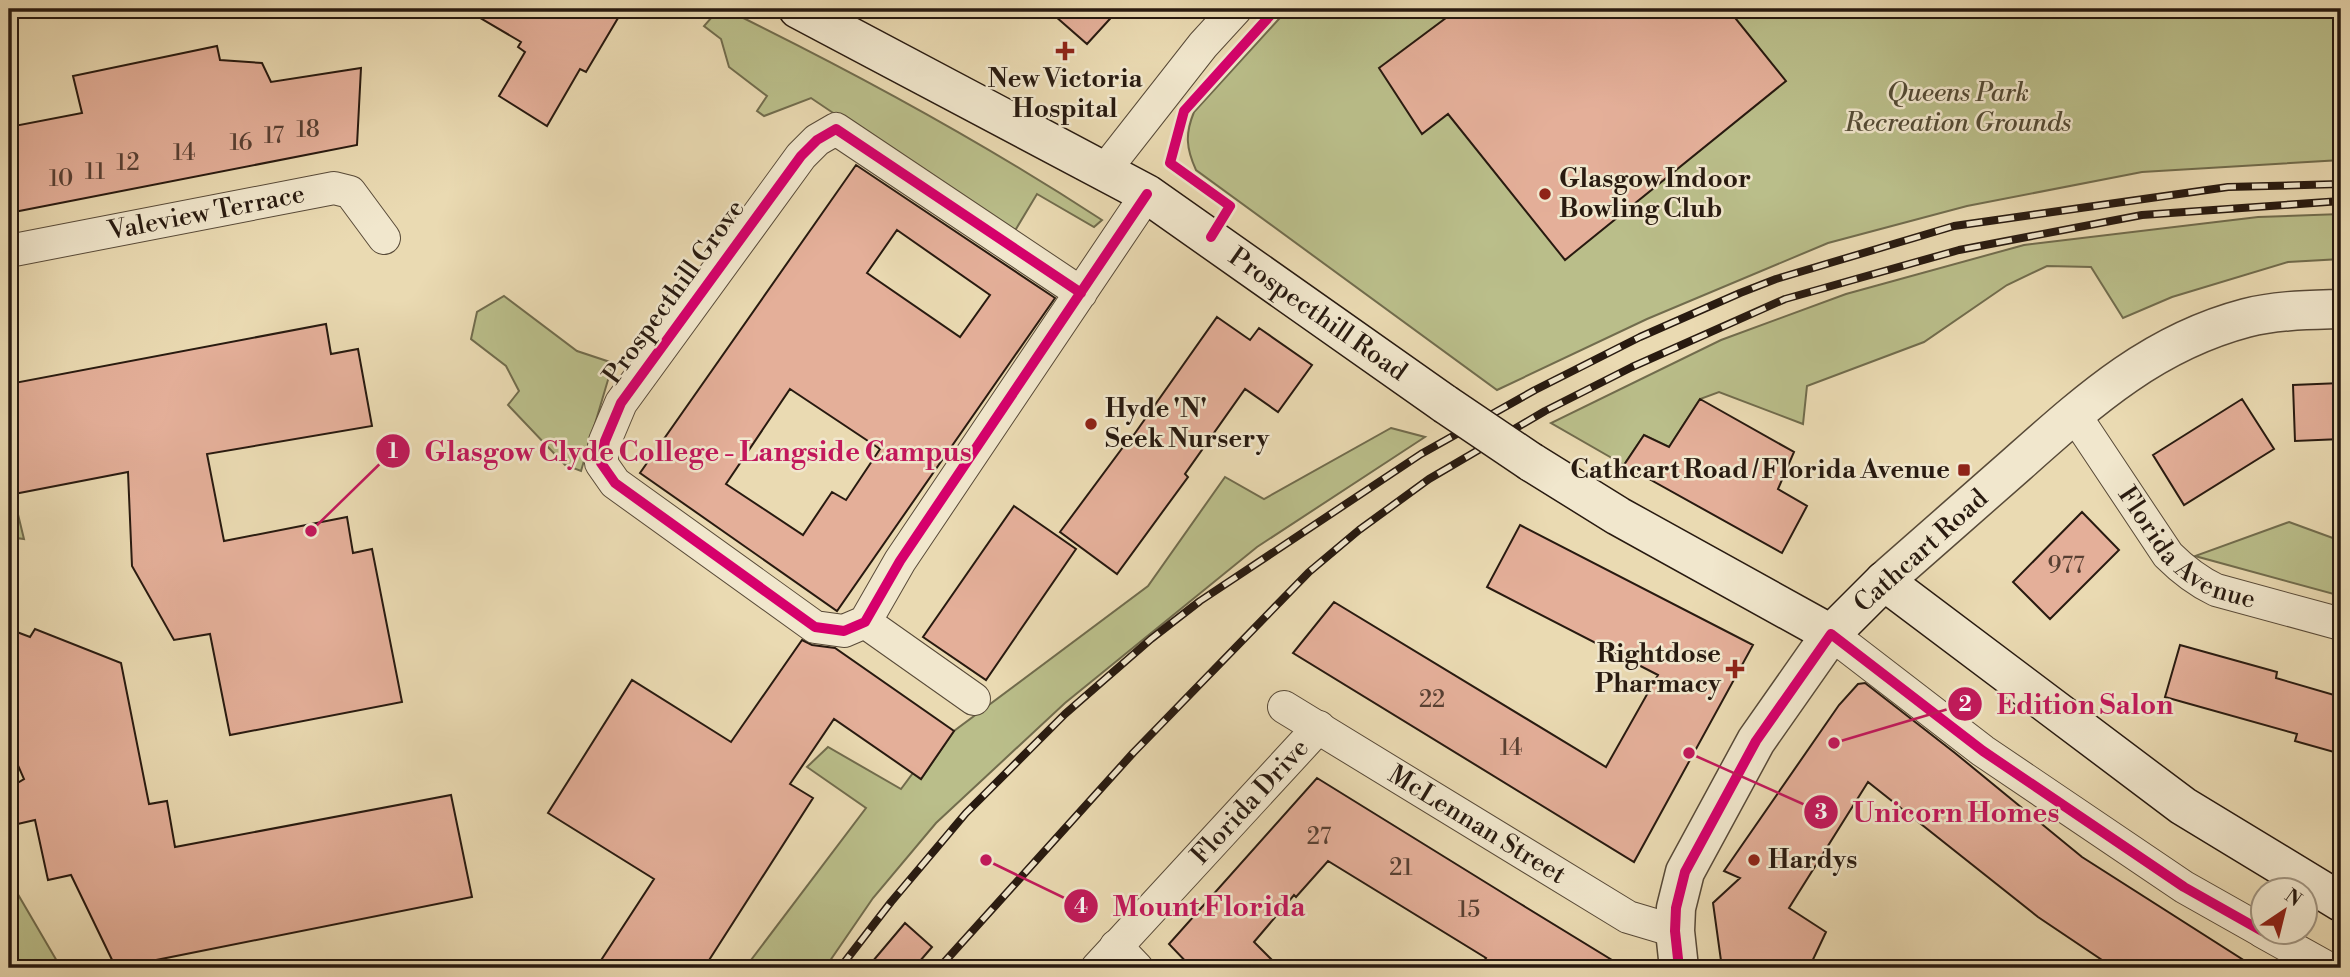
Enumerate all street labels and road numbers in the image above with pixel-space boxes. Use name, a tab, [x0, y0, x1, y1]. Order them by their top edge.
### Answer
street label: Valeview Terrace	[104, 178, 307, 248]
street label: Prospecthill Grove	[596, 194, 752, 390]
street label: Prospecthill Road	[1222, 241, 1413, 388]
street label: Florida Avenue	[2111, 480, 2259, 616]
street label: Cathcart Road	[1847, 482, 1995, 619]
street label: Florida Drive	[1184, 732, 1316, 871]
street label: McLennan Street	[1382, 758, 1572, 891]

